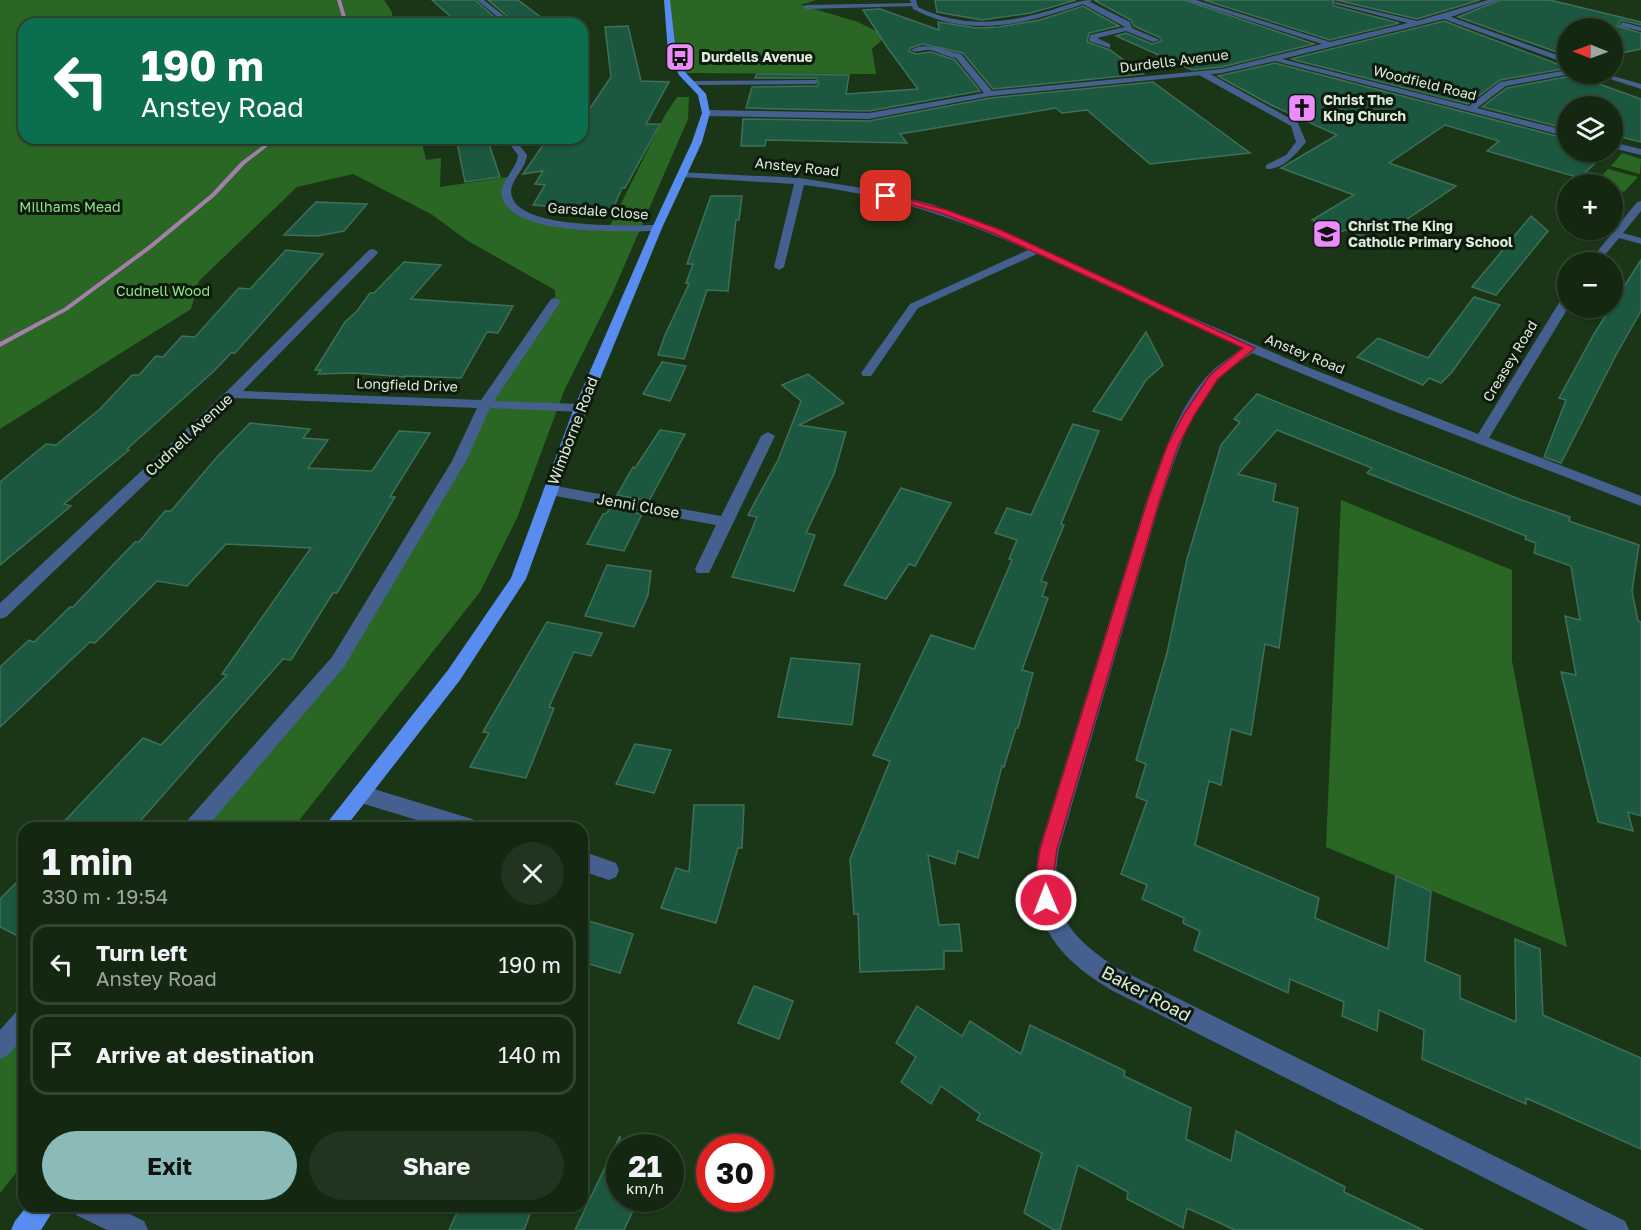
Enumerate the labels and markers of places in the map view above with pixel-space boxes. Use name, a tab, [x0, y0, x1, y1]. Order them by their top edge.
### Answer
bus stop icon: Durdells Avenue	[664, 41, 696, 73]
place label: Durdells Avenue	[701, 48, 813, 65]
place label: Christ The King Church	[1323, 91, 1406, 124]
church icon: Christ The King Church	[1286, 92, 1318, 124]
pin	[860, 170, 911, 221]
place label: Christ The King Catholic Primary School	[1348, 217, 1513, 250]
school or university icon: Christ The King Catholic Primary School	[1311, 218, 1343, 250]

